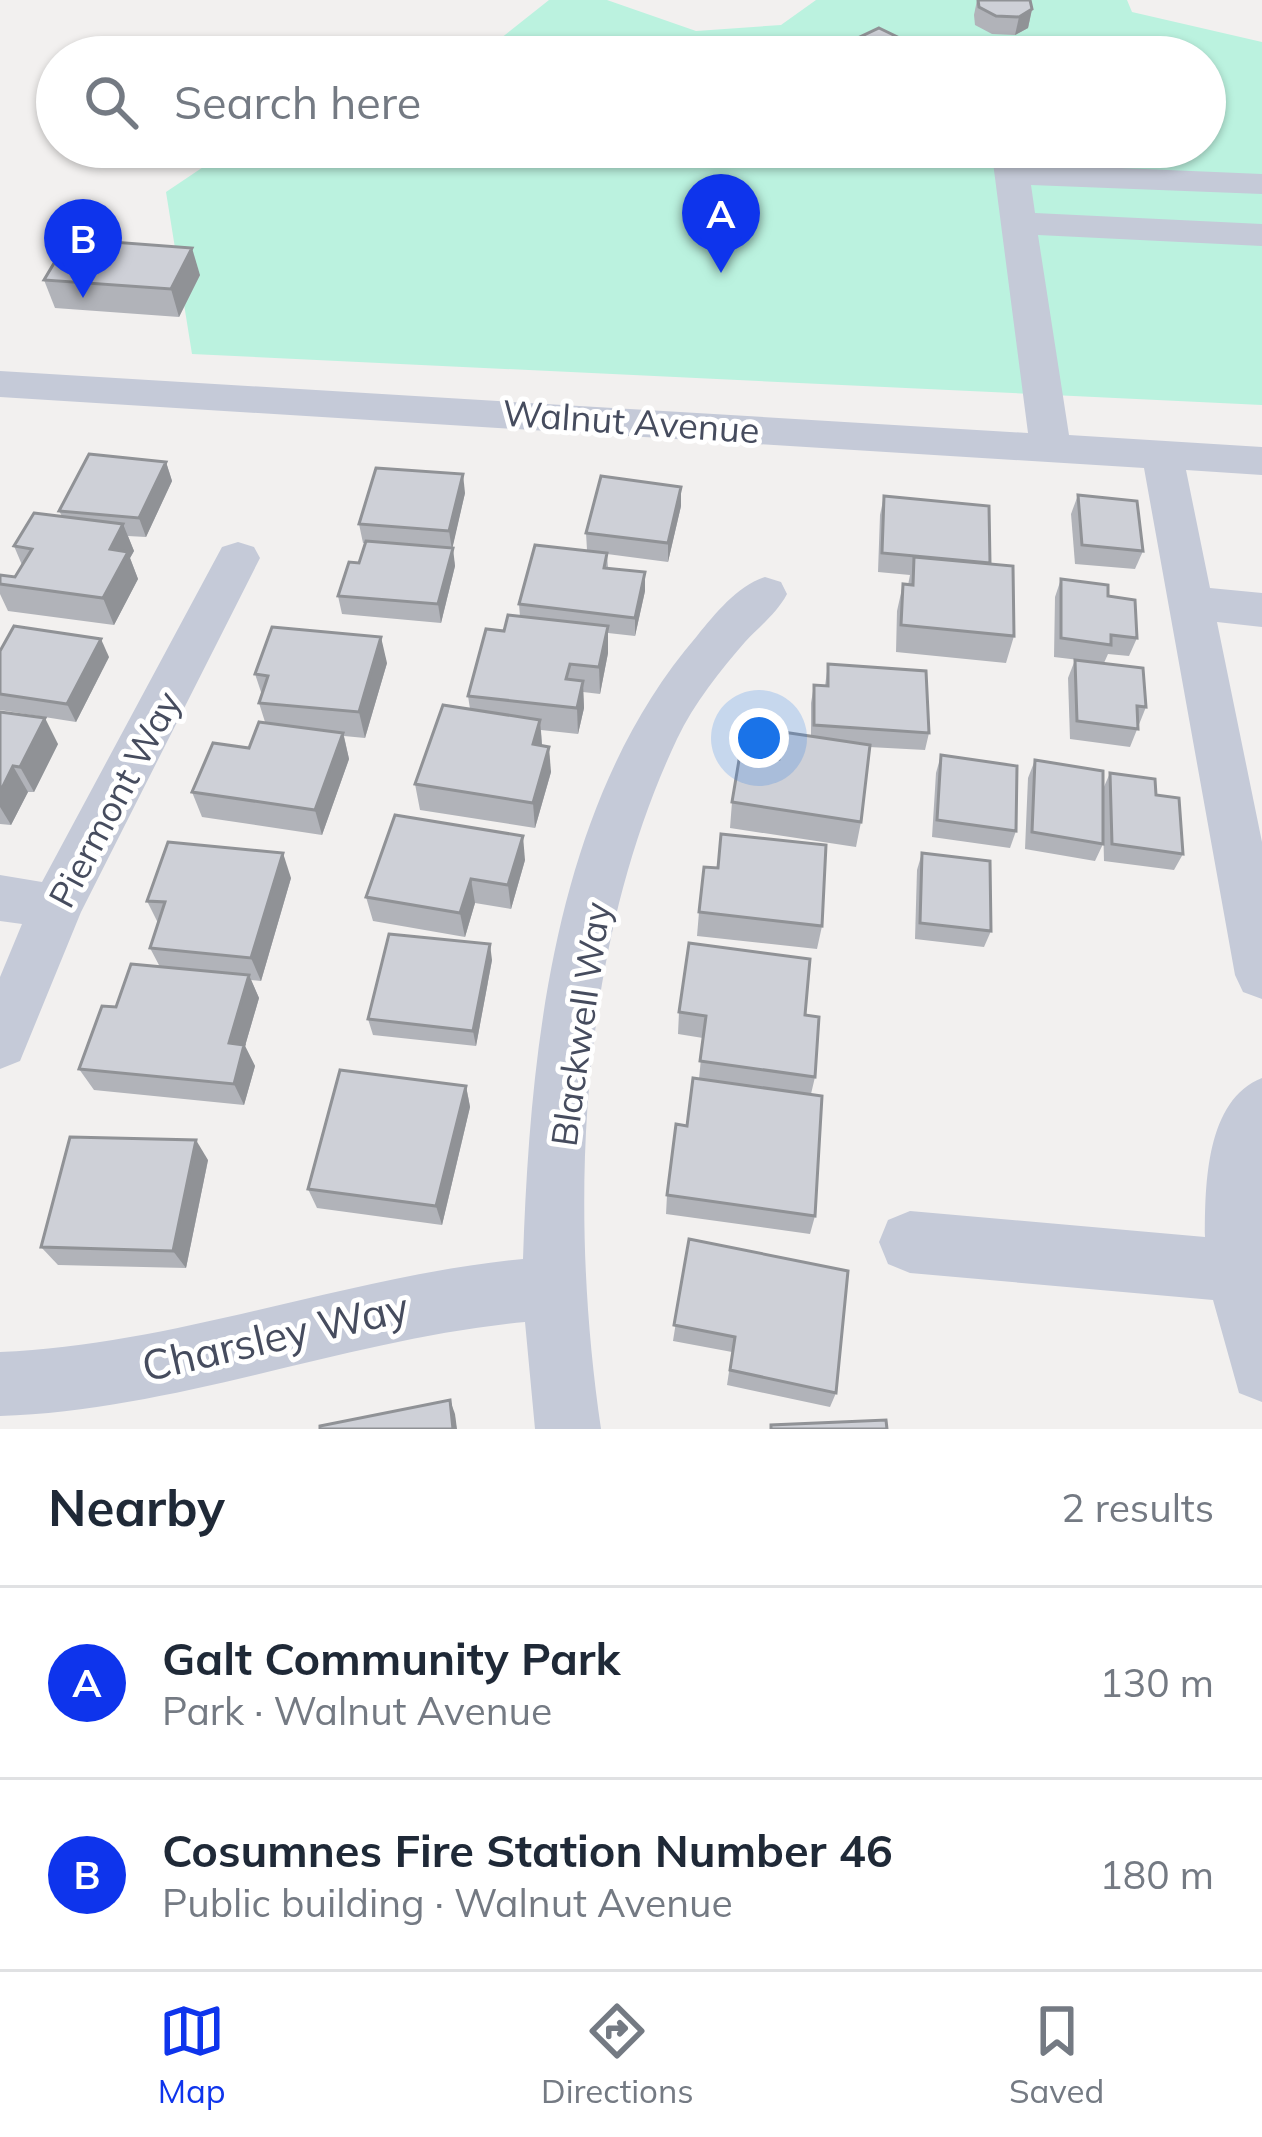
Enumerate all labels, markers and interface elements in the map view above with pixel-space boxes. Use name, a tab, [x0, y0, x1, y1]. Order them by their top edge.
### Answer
search box	[36, 36, 1226, 168]
icon: search	[78, 69, 144, 135]
text: Search here	[174, 74, 421, 130]
pin: A	[682, 174, 760, 273]
pin: B	[44, 199, 122, 298]
street label: Walnut Avenue	[501, 390, 761, 452]
street label: Piermont Way	[38, 683, 190, 915]
your location	[729, 708, 789, 768]
street label: Blackwell Way	[541, 899, 619, 1149]
street label: Charsley Way	[137, 1280, 413, 1392]
text: Nearby	[48, 1475, 225, 1539]
text: 2 results	[1061, 1483, 1214, 1532]
text: Galt Community Park	[162, 1630, 620, 1686]
text: A	[72, 1658, 102, 1707]
text: 130 m	[1099, 1658, 1214, 1707]
text: Park · Walnut Avenue	[162, 1686, 552, 1735]
text: Cosumnes Fire Station Number 46	[162, 1822, 893, 1878]
text: B	[74, 1850, 100, 1899]
text: 180 m	[1099, 1850, 1214, 1899]
text: Public building · Walnut Avenue	[162, 1878, 733, 1927]
tab: Map	[158, 1998, 226, 2111]
tab: Directions	[541, 1998, 694, 2111]
tab: Saved	[1009, 1998, 1104, 2111]

